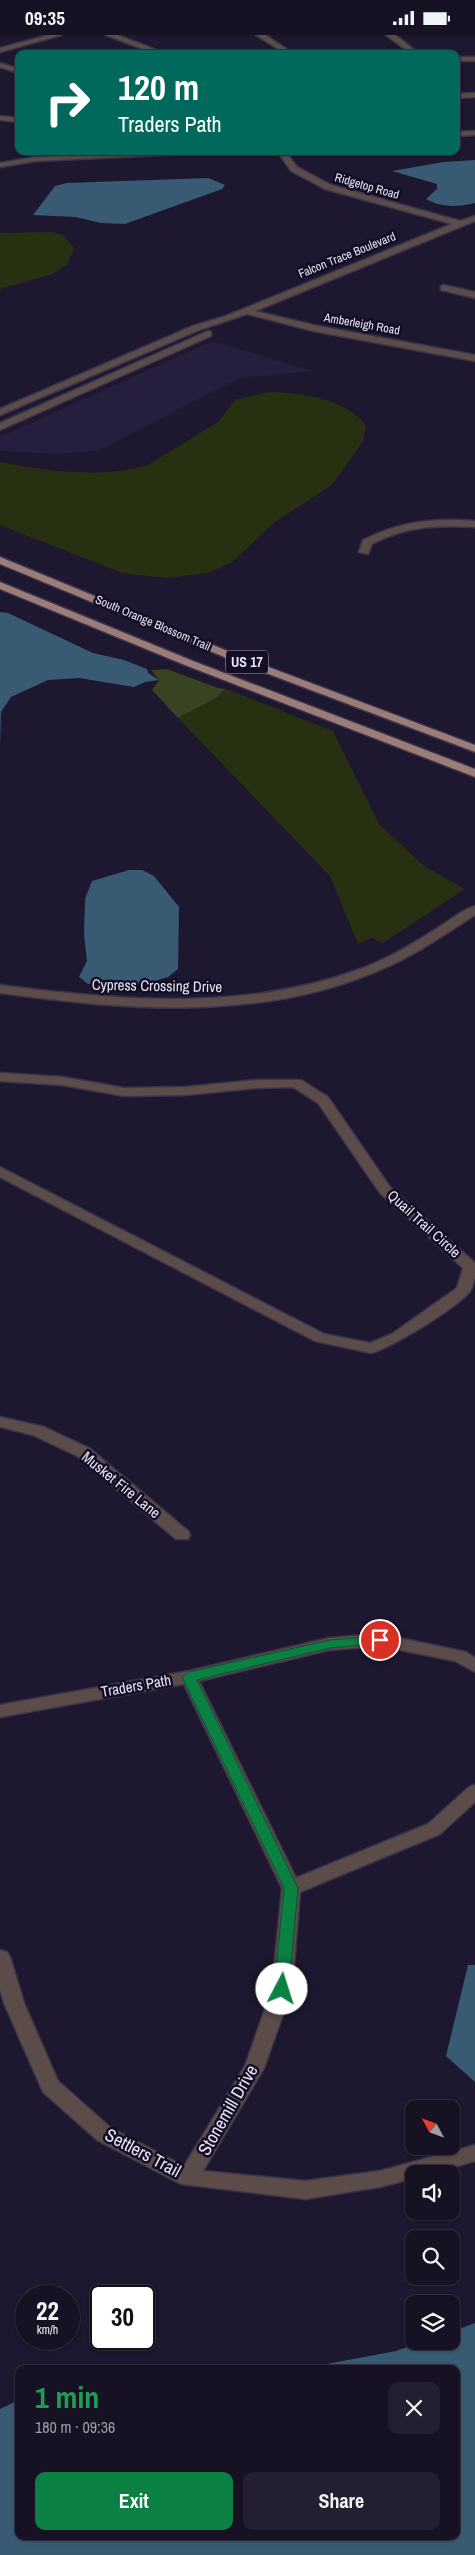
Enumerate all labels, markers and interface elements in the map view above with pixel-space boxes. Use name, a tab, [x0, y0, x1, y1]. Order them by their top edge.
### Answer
text: 09:35	[25, 5, 65, 31]
text: 120 m	[118, 64, 199, 111]
icon: right	[35, 70, 100, 135]
text: Traders Path	[118, 109, 222, 139]
street label: Ridgetop Road	[333, 169, 401, 203]
street label: Falcon Trace Boulevard	[296, 228, 398, 282]
street label: Amberleigh Road	[322, 309, 401, 339]
street label: South Orange Blossom Trail	[93, 591, 213, 655]
road number: US 17	[226, 651, 268, 673]
street label: Cypress Crossing Drive	[92, 974, 223, 997]
street label: Quail Trail Circle	[383, 1185, 466, 1262]
street label: Musket Fire Lane	[78, 1446, 165, 1523]
pin	[359, 1619, 401, 1661]
icon: arrive	[366, 1626, 394, 1654]
street label: Traders Path	[99, 1669, 173, 1702]
position arrow	[255, 1962, 307, 2014]
street label: Stonemill Drive	[192, 2060, 264, 2160]
north arrow	[405, 2100, 460, 2155]
map controls	[405, 2100, 460, 2350]
street label: Settlers Trail	[101, 2122, 186, 2183]
button: sound	[405, 2165, 460, 2220]
button: search	[405, 2230, 460, 2285]
speed limit sign: 30	[90, 2285, 155, 2350]
text: 22	[36, 2294, 59, 2328]
button: layers	[405, 2295, 460, 2350]
text: km/h	[37, 2322, 58, 2338]
text: 1 min	[35, 2377, 99, 2417]
button: close	[388, 2382, 440, 2434]
text: 180 m · 09:36	[35, 2416, 115, 2438]
button: Exit	[35, 2472, 233, 2530]
button: Share	[243, 2472, 440, 2530]

